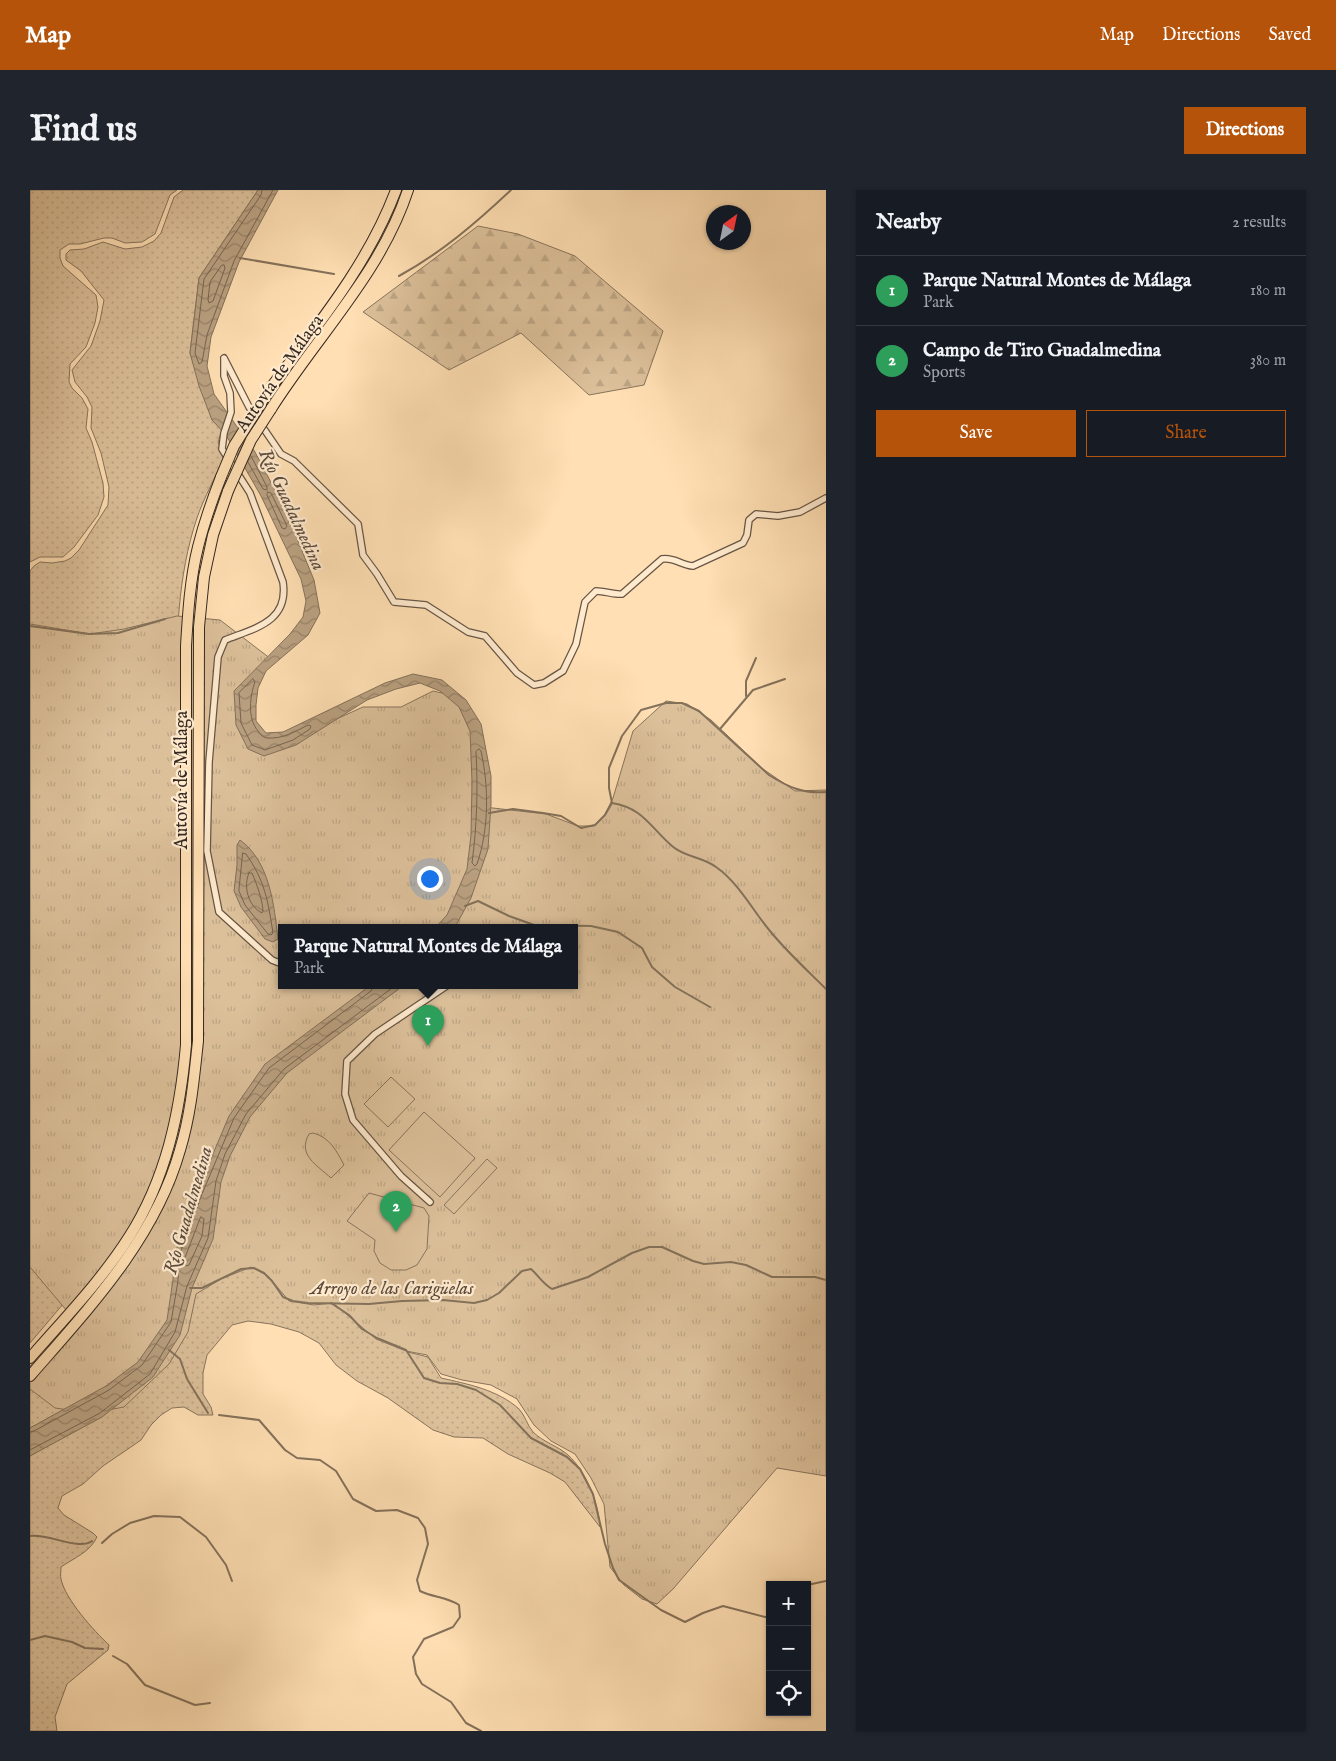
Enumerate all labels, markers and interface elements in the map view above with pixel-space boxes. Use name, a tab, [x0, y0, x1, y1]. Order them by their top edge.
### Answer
text: Map	[25, 20, 71, 51]
text: Map	[1100, 24, 1134, 47]
text: Directions	[1162, 24, 1240, 47]
text: Saved	[1268, 24, 1311, 47]
button: Directions	[1184, 107, 1306, 154]
text: Find us	[30, 108, 137, 153]
north arrow	[706, 205, 751, 250]
text: Nearby	[876, 209, 941, 236]
text: 2 results	[1232, 213, 1286, 233]
text: Parque Natural Montes de Málaga	[923, 269, 1191, 293]
text: 1	[889, 281, 895, 301]
text: 180 m	[1250, 281, 1286, 301]
text: Park	[923, 293, 953, 313]
street label: Autovía de Málaga	[231, 310, 329, 438]
text: Campo de Tiro Guadalmedina	[923, 339, 1161, 363]
text: 2	[888, 351, 896, 371]
text: 380 m	[1250, 351, 1286, 371]
text: Sports	[923, 363, 965, 383]
button: Save	[876, 410, 1076, 457]
button: Share	[1086, 410, 1286, 457]
water label: Río Guadalmedina	[252, 445, 330, 575]
street label: Autovía de Málaga	[171, 711, 194, 850]
your location	[417, 866, 443, 892]
popup	[278, 924, 578, 989]
text: Parque Natural Montes de Málaga	[294, 935, 562, 959]
text: Park	[294, 959, 324, 979]
pin: 1	[412, 1005, 444, 1046]
water label: Río Guadalmedina	[159, 1144, 219, 1277]
pin: 2	[380, 1191, 412, 1232]
water label: Arroyo de las Carigüelas	[309, 1277, 474, 1301]
map controls	[766, 1581, 811, 1716]
button: +	[766, 1581, 811, 1626]
button: −	[766, 1626, 811, 1671]
button: locate	[766, 1671, 811, 1716]

